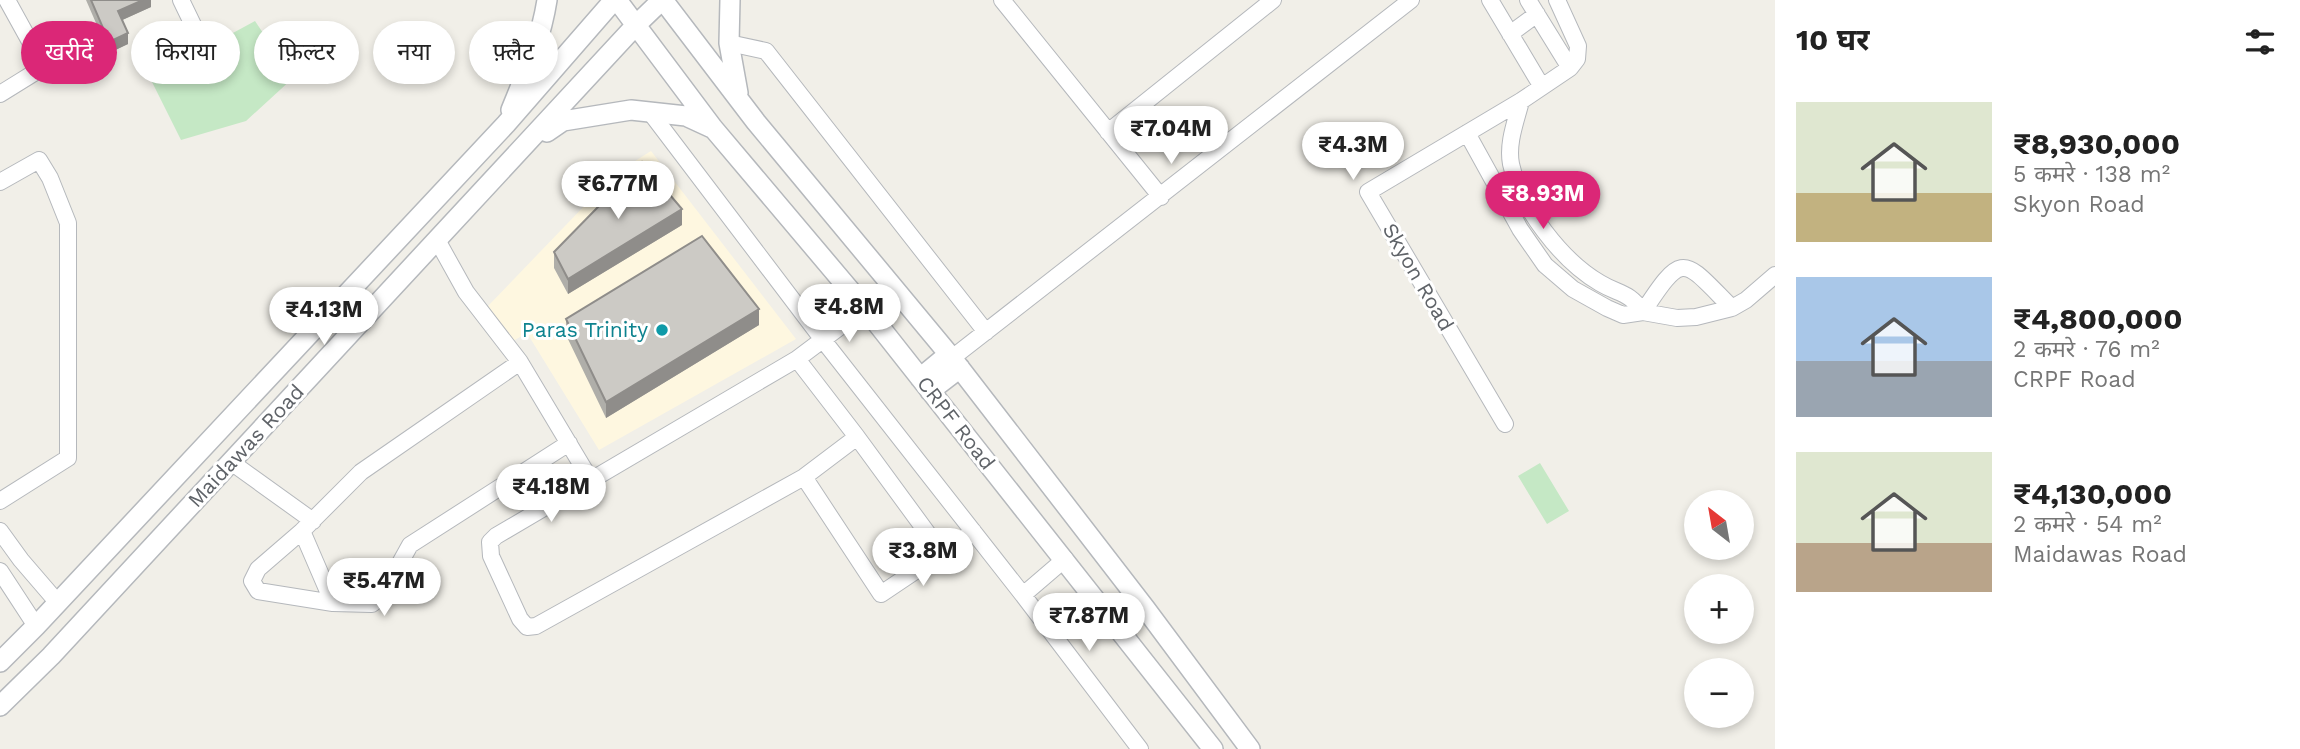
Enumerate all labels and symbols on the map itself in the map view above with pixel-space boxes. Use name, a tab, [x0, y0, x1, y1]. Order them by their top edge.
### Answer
pin: ₹7.04M	[1114, 106, 1228, 166]
pin: ₹4.3M	[1304, 122, 1402, 182]
pin: ₹6.77M	[561, 162, 675, 221]
pin: ₹8.93M	[1486, 172, 1600, 231]
street label: Skyon Road	[1378, 218, 1459, 335]
pin: ₹4.8M	[800, 284, 898, 344]
pin: ₹4.13M	[267, 288, 381, 347]
place label: Paras Trinity	[522, 317, 648, 342]
marker: Paras Trinity	[654, 322, 670, 338]
street label: CRPF Road	[912, 371, 1001, 474]
street label: Maidawas Road	[182, 379, 309, 512]
pin: ₹4.18M	[494, 464, 608, 524]
north arrow	[1684, 490, 1754, 560]
pin: ₹3.8M	[874, 528, 972, 588]
pin: ₹5.47M	[327, 558, 441, 618]
pin: ₹7.87M	[1032, 594, 1146, 653]

